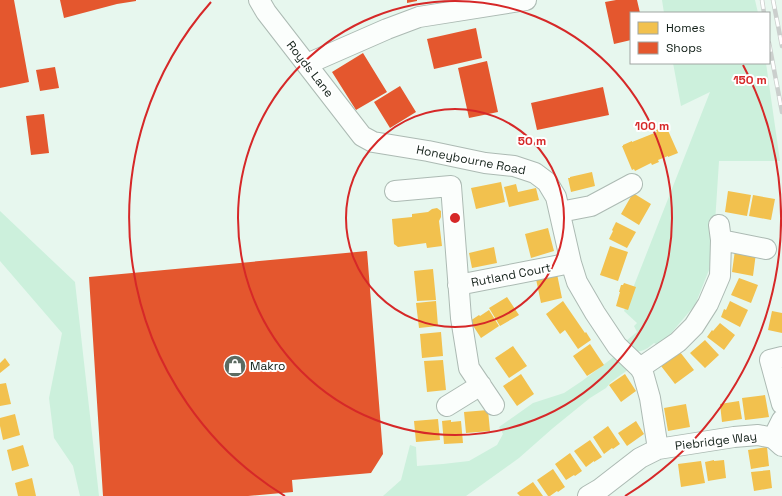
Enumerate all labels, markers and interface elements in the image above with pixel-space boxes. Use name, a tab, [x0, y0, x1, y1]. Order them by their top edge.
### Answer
legend	[630, 12, 770, 64]
text: Homes	[666, 20, 705, 36]
street label: Royds Lane	[283, 38, 337, 100]
text: Shops	[666, 40, 702, 56]
text: 150 m	[733, 72, 767, 88]
text: 100 m	[635, 118, 669, 134]
text: 50 m	[518, 133, 546, 149]
street label: Honeybourne Road	[415, 142, 527, 178]
centre of rings	[448, 211, 462, 225]
street label: Rutland Court	[470, 259, 552, 291]
shop icon: Makro	[222, 353, 248, 379]
place label: Makro	[250, 358, 285, 374]
street label: Piebridge Way	[674, 428, 758, 454]

